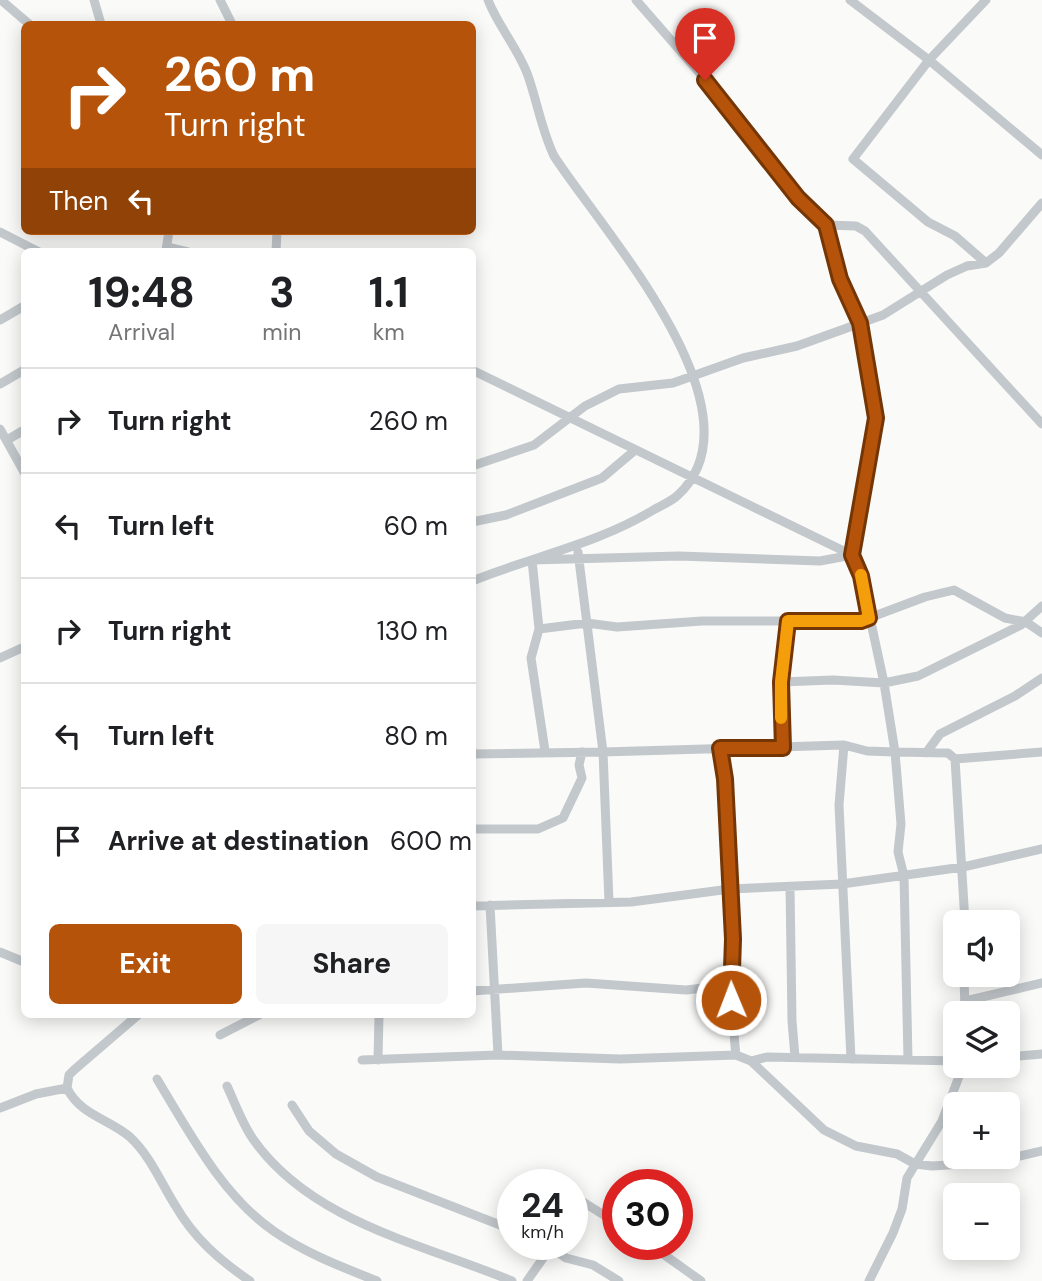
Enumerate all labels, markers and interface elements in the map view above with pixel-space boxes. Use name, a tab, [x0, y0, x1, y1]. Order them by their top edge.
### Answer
pin	[675, 8, 735, 80]
icon: arrive	[686, 19, 724, 57]
text: 260 m	[164, 42, 315, 106]
icon: right	[49, 49, 140, 140]
text: Turn right	[164, 104, 306, 146]
icon: left	[122, 182, 160, 220]
text: Then	[49, 184, 108, 218]
text: 19:48	[88, 265, 195, 320]
text: 3	[269, 265, 295, 320]
text: 1.1	[369, 265, 409, 320]
text: Arrival	[108, 317, 175, 347]
text: min	[262, 317, 301, 347]
text: km	[373, 317, 405, 347]
icon: right	[49, 402, 87, 440]
text: Turn right	[108, 404, 232, 438]
text: 260 m	[369, 404, 448, 438]
icon: left	[49, 507, 87, 545]
text: Turn left	[108, 509, 215, 543]
text: 60 m	[384, 509, 448, 543]
icon: right	[49, 612, 87, 650]
text: Turn right	[108, 614, 232, 648]
text: 130 m	[377, 614, 448, 648]
icon: left	[49, 717, 87, 755]
text: Turn left	[108, 719, 215, 753]
text: 80 m	[384, 719, 448, 753]
icon: arrive	[49, 822, 87, 860]
text: Arrive at destination	[108, 824, 369, 858]
text: 600 m	[390, 824, 472, 858]
map controls	[943, 910, 1020, 1260]
button: sound	[943, 910, 1020, 987]
button: Exit	[49, 924, 242, 1004]
button: Share	[256, 924, 448, 1004]
position arrow	[694, 963, 768, 1037]
button: layers	[943, 1001, 1020, 1078]
button: +	[943, 1092, 1020, 1169]
speed limit sign: 30	[602, 1169, 693, 1260]
text: 24	[521, 1182, 564, 1228]
button: −	[943, 1183, 1020, 1260]
text: km/h	[521, 1220, 564, 1244]

